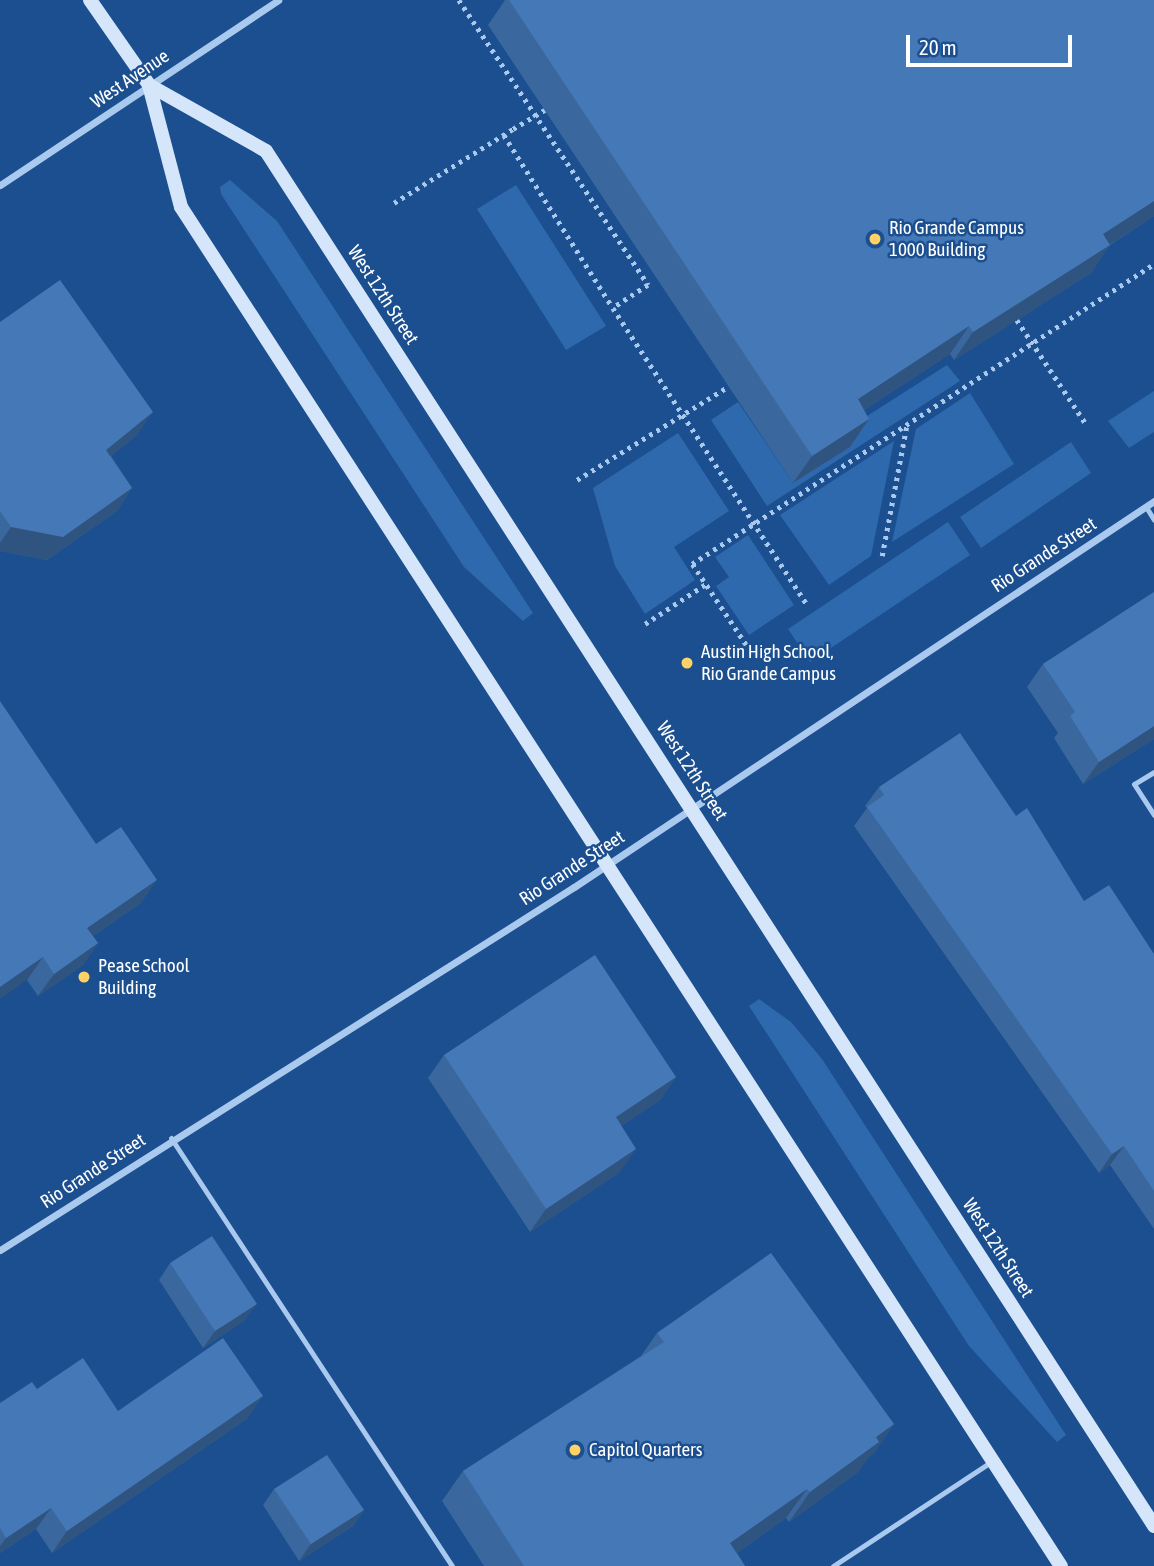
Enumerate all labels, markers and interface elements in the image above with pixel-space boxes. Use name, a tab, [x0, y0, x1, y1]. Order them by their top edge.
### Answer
scale bar	[909, 21, 1075, 65]
text: 20 m	[919, 35, 957, 59]
street label: West Avenue	[87, 45, 173, 113]
place label: Rio Grande Campus 1000 Building	[889, 217, 1024, 261]
marker: Rio Grande Campus 1000 Building	[867, 231, 883, 247]
street label: West 12th Street	[343, 241, 423, 349]
street label: Rio Grande Street	[987, 513, 1101, 597]
place label: Austin High School, Rio Grande Campus	[701, 641, 836, 685]
marker: Austin High School, Rio Grande Campus	[679, 655, 695, 671]
street label: West 12th Street	[652, 717, 732, 825]
street label: Rio Grande Street	[515, 826, 629, 910]
place label: Pease School Building	[98, 955, 190, 999]
marker: Pease School Building	[76, 969, 92, 985]
street label: Rio Grande Street	[36, 1129, 150, 1213]
street label: West 12th Street	[958, 1194, 1038, 1302]
place label: Capitol Quarters	[589, 1439, 702, 1461]
marker: Capitol Quarters	[567, 1442, 583, 1458]

